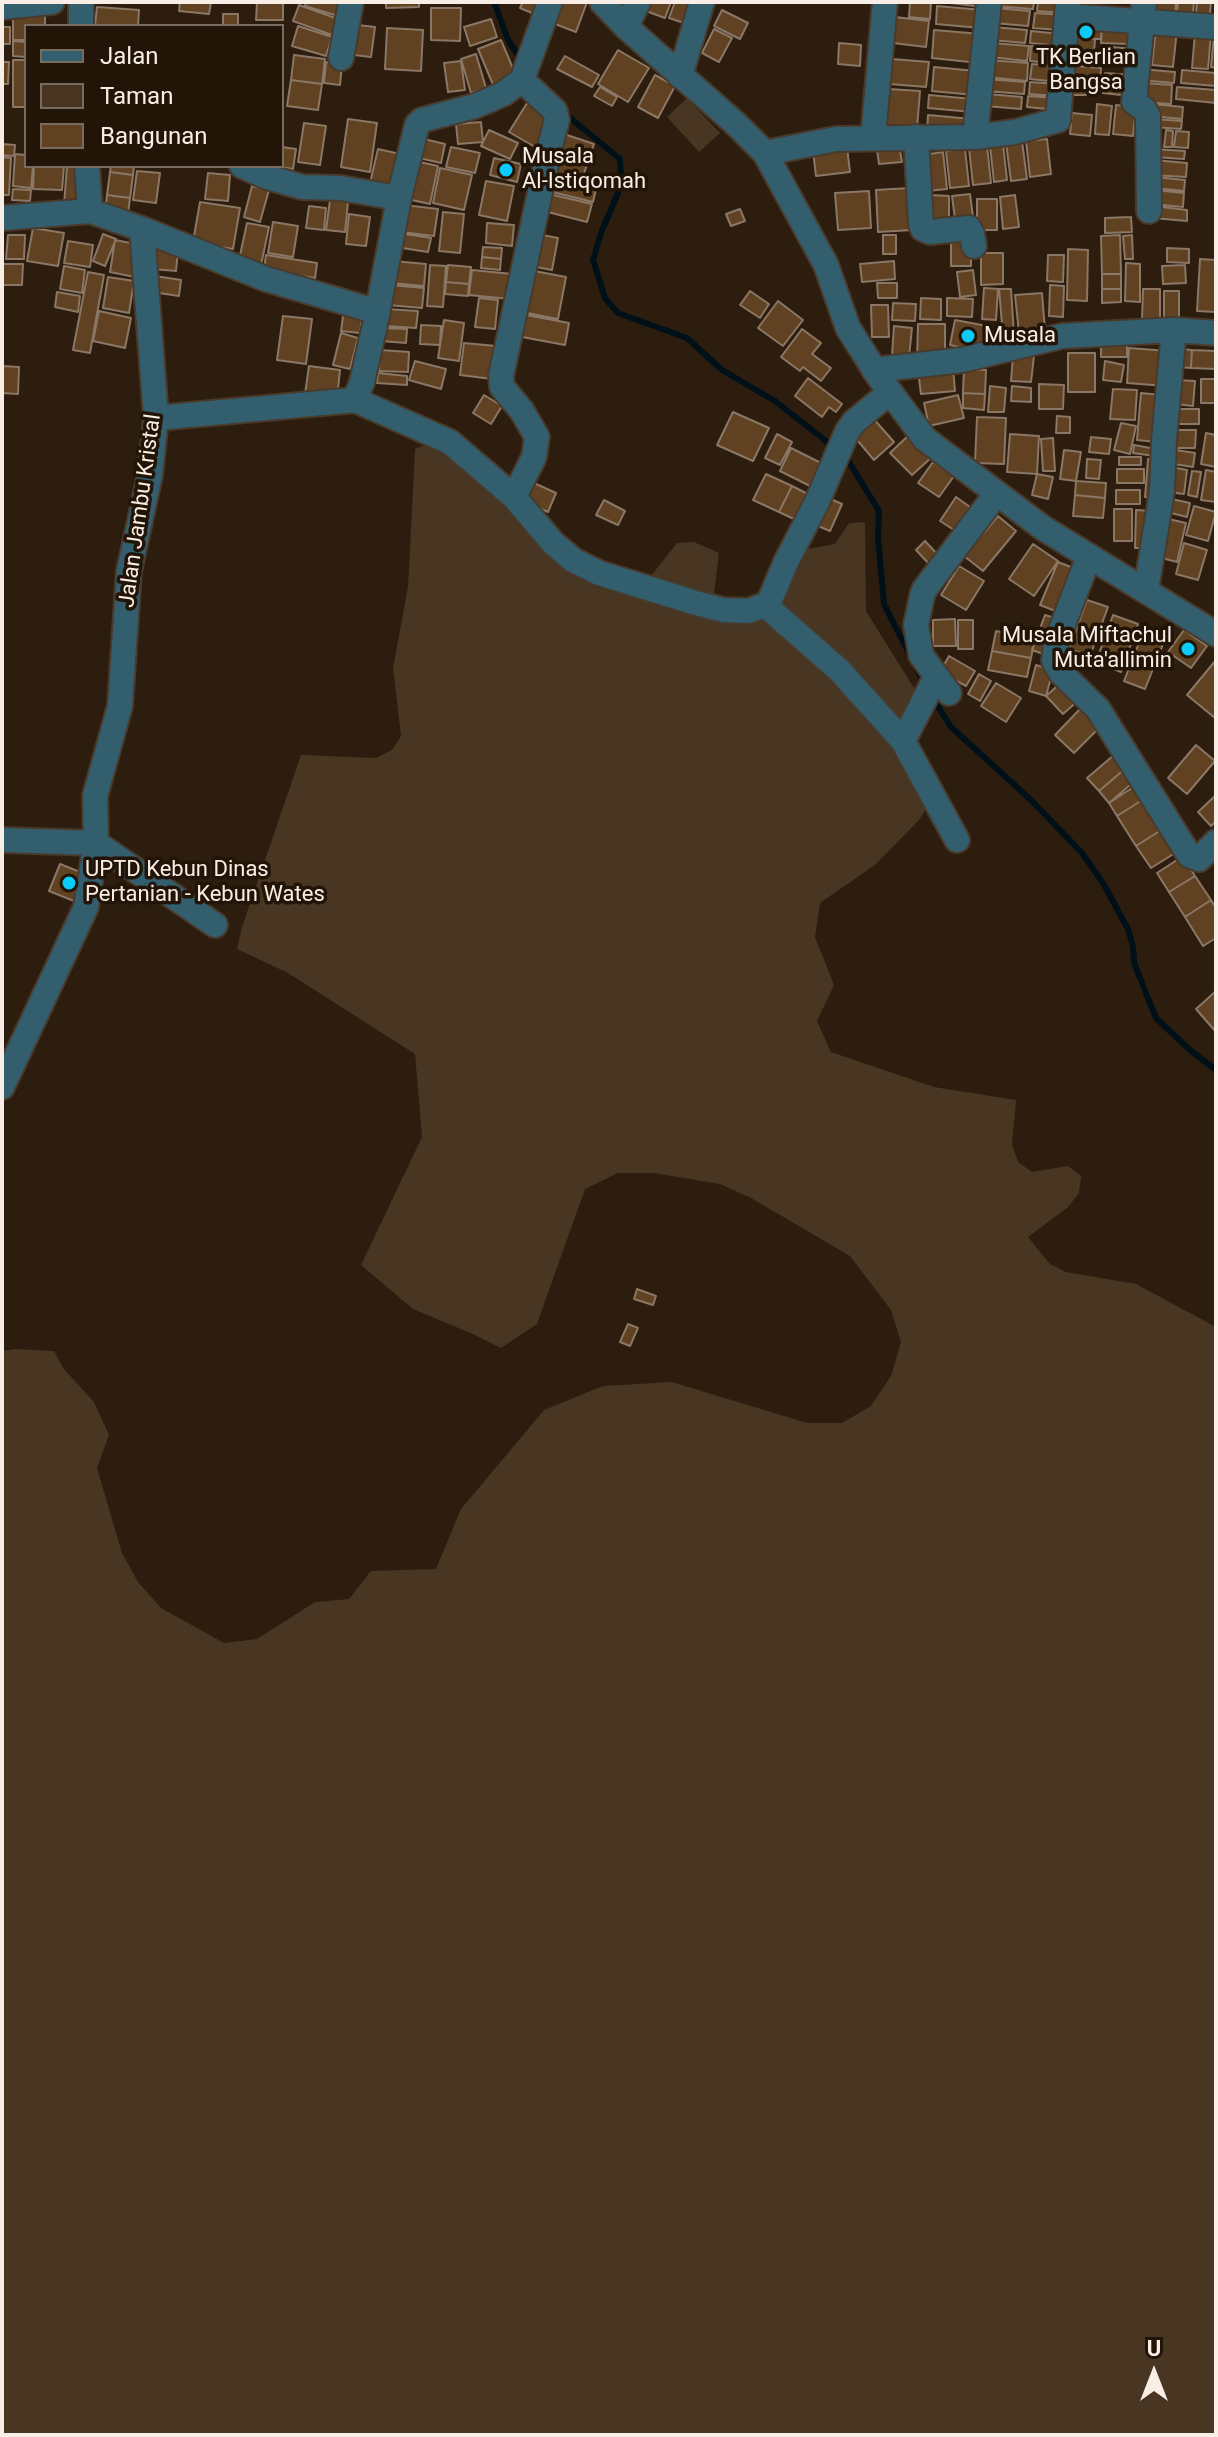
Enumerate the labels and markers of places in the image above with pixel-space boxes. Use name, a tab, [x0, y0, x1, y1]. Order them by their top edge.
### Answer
marker: TK Berlian Bangsa	[1077, 23, 1095, 41]
place label: TK Berlian Bangsa	[1036, 45, 1136, 96]
place label: Musala Al-Istiqomah	[522, 144, 646, 196]
marker: Musala Al-Istiqomah	[497, 161, 515, 179]
place label: Musala	[984, 323, 1056, 349]
marker: Musala	[959, 327, 977, 345]
place label: Musala Miftachul Muta'allimin	[1002, 623, 1172, 674]
marker: Musala Miftachul Muta'allimin	[1179, 640, 1197, 658]
place label: UPTD Kebun Dinas Pertanian - Kebun Wates	[85, 857, 325, 908]
marker: UPTD Kebun Dinas Pertanian - Kebun Wates	[60, 874, 78, 892]

